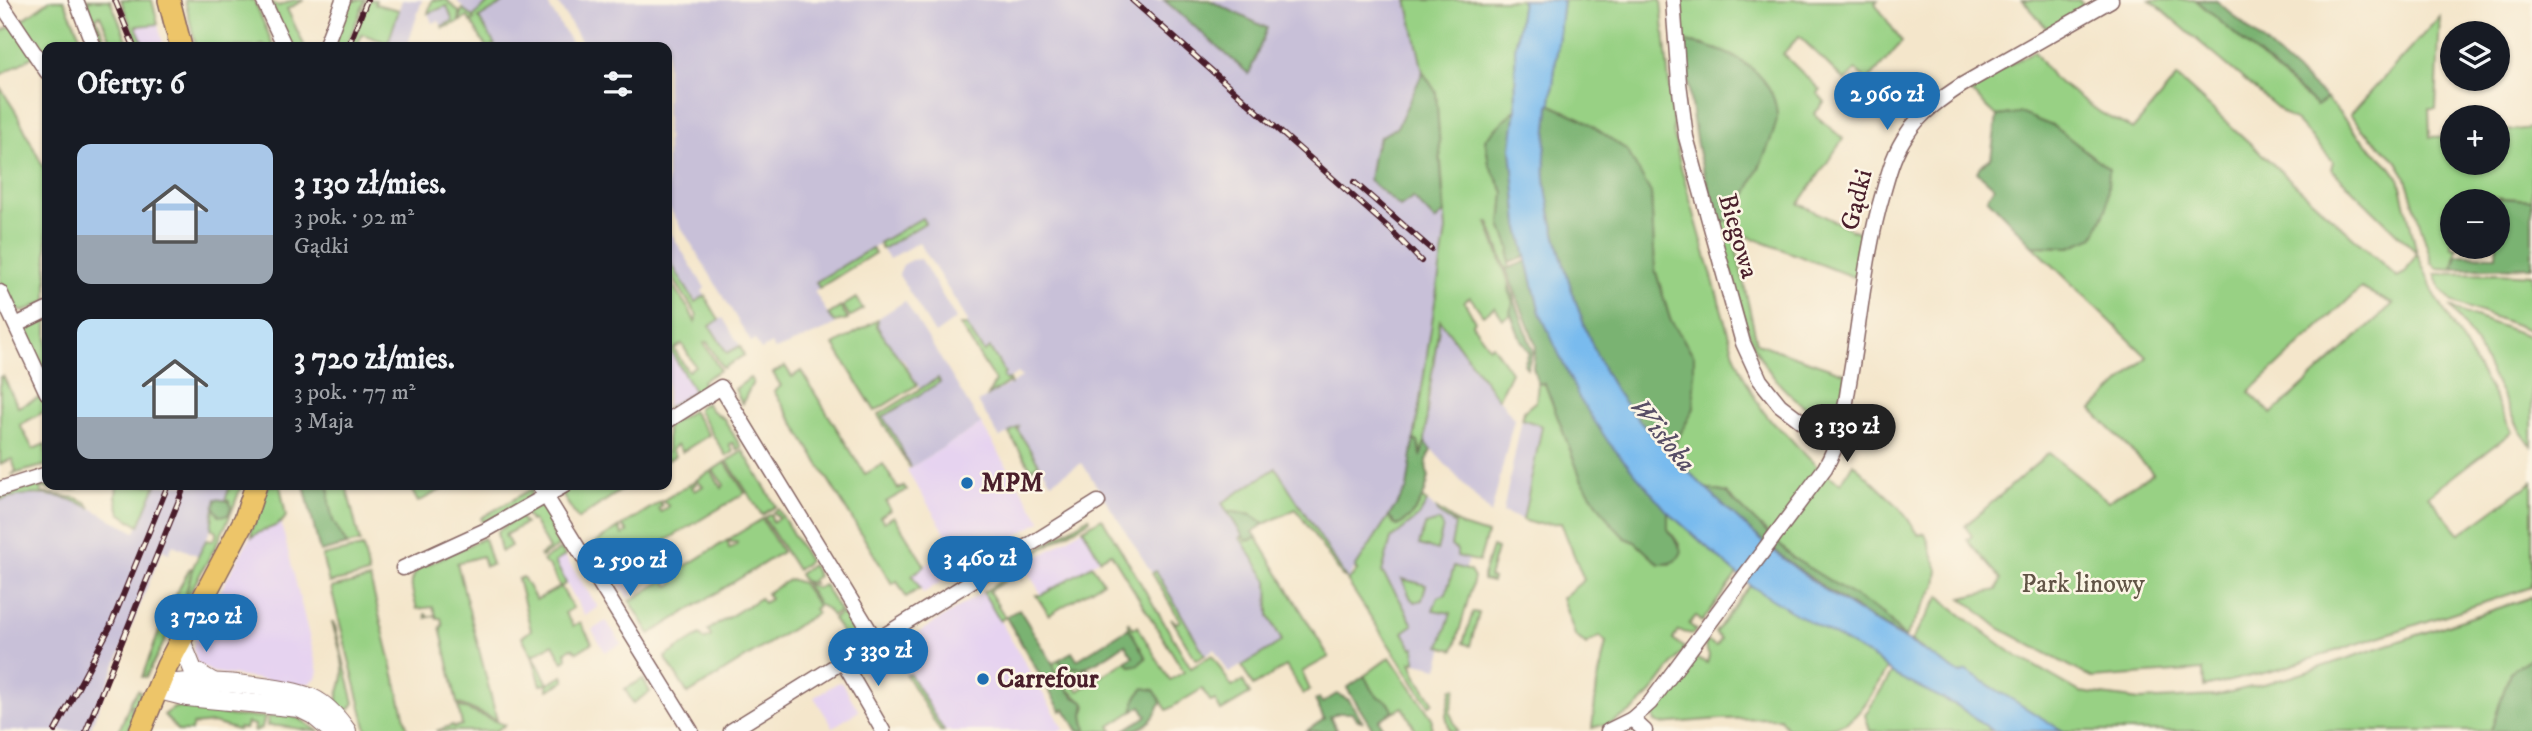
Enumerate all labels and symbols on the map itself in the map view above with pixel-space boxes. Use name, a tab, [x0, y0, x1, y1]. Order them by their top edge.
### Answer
pin: 2 960 zł	[1815, 72, 1959, 132]
street label: Gądki	[1834, 166, 1880, 234]
street label: Biegowa	[1710, 190, 1766, 282]
water label: Wisłoka	[1622, 390, 1704, 480]
pin: 3 130 zł	[1775, 405, 1919, 464]
place label: MPM	[981, 467, 1044, 500]
marker: MPM	[959, 475, 975, 491]
pin: 3 460 zł	[908, 536, 1052, 596]
pin: 2 590 zł	[558, 538, 702, 598]
park label: Park linowy	[2021, 568, 2146, 601]
pin: 3 720 zł	[134, 594, 278, 654]
pin: 5 330 zł	[806, 628, 950, 688]
place label: Carrefour	[997, 663, 1099, 696]
marker: Carrefour	[975, 671, 991, 687]

